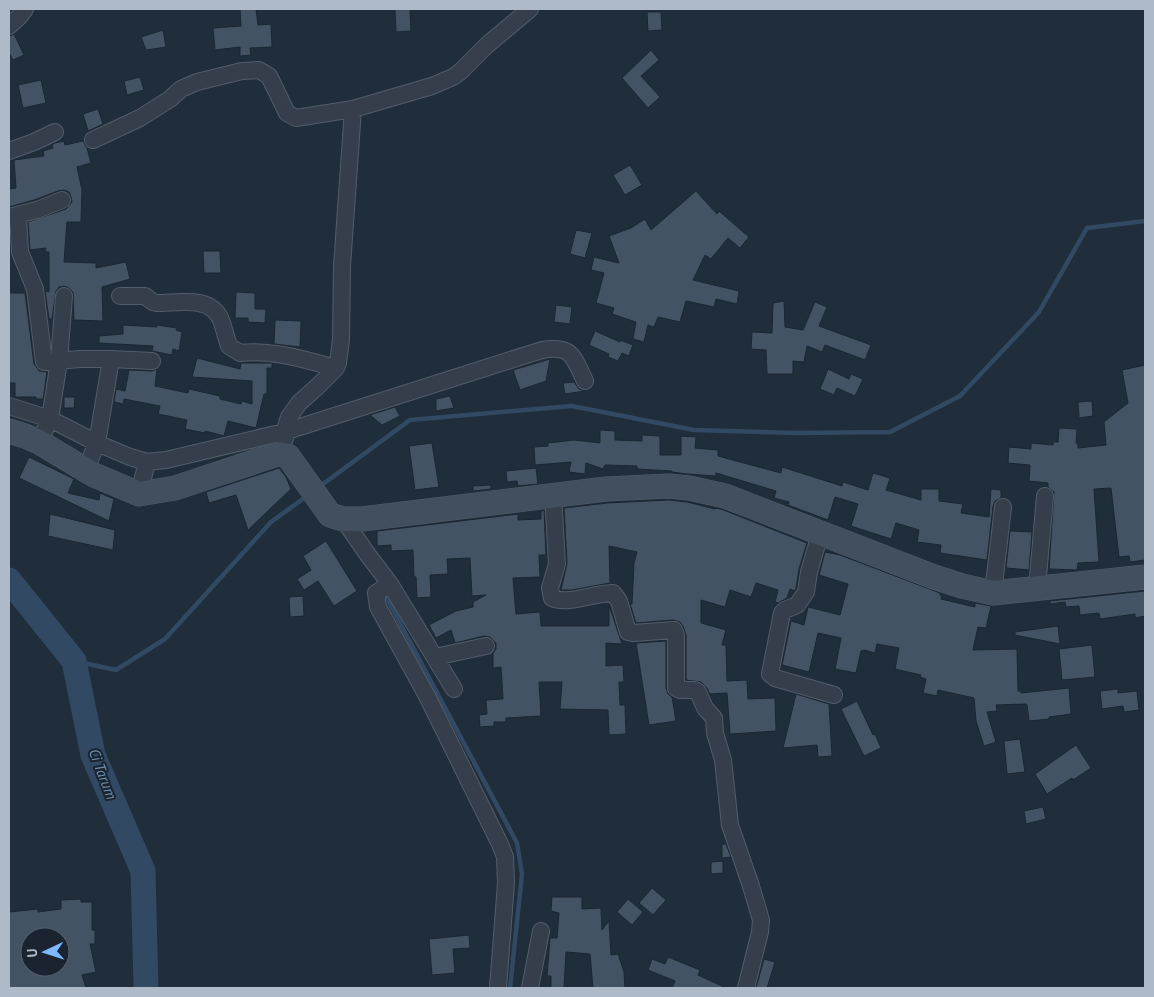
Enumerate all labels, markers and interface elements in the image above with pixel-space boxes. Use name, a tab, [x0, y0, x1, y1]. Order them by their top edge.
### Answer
water label: Ci Tarum	[85, 746, 121, 802]
north arrow	[20, 927, 70, 977]
text: U	[23, 948, 41, 958]

